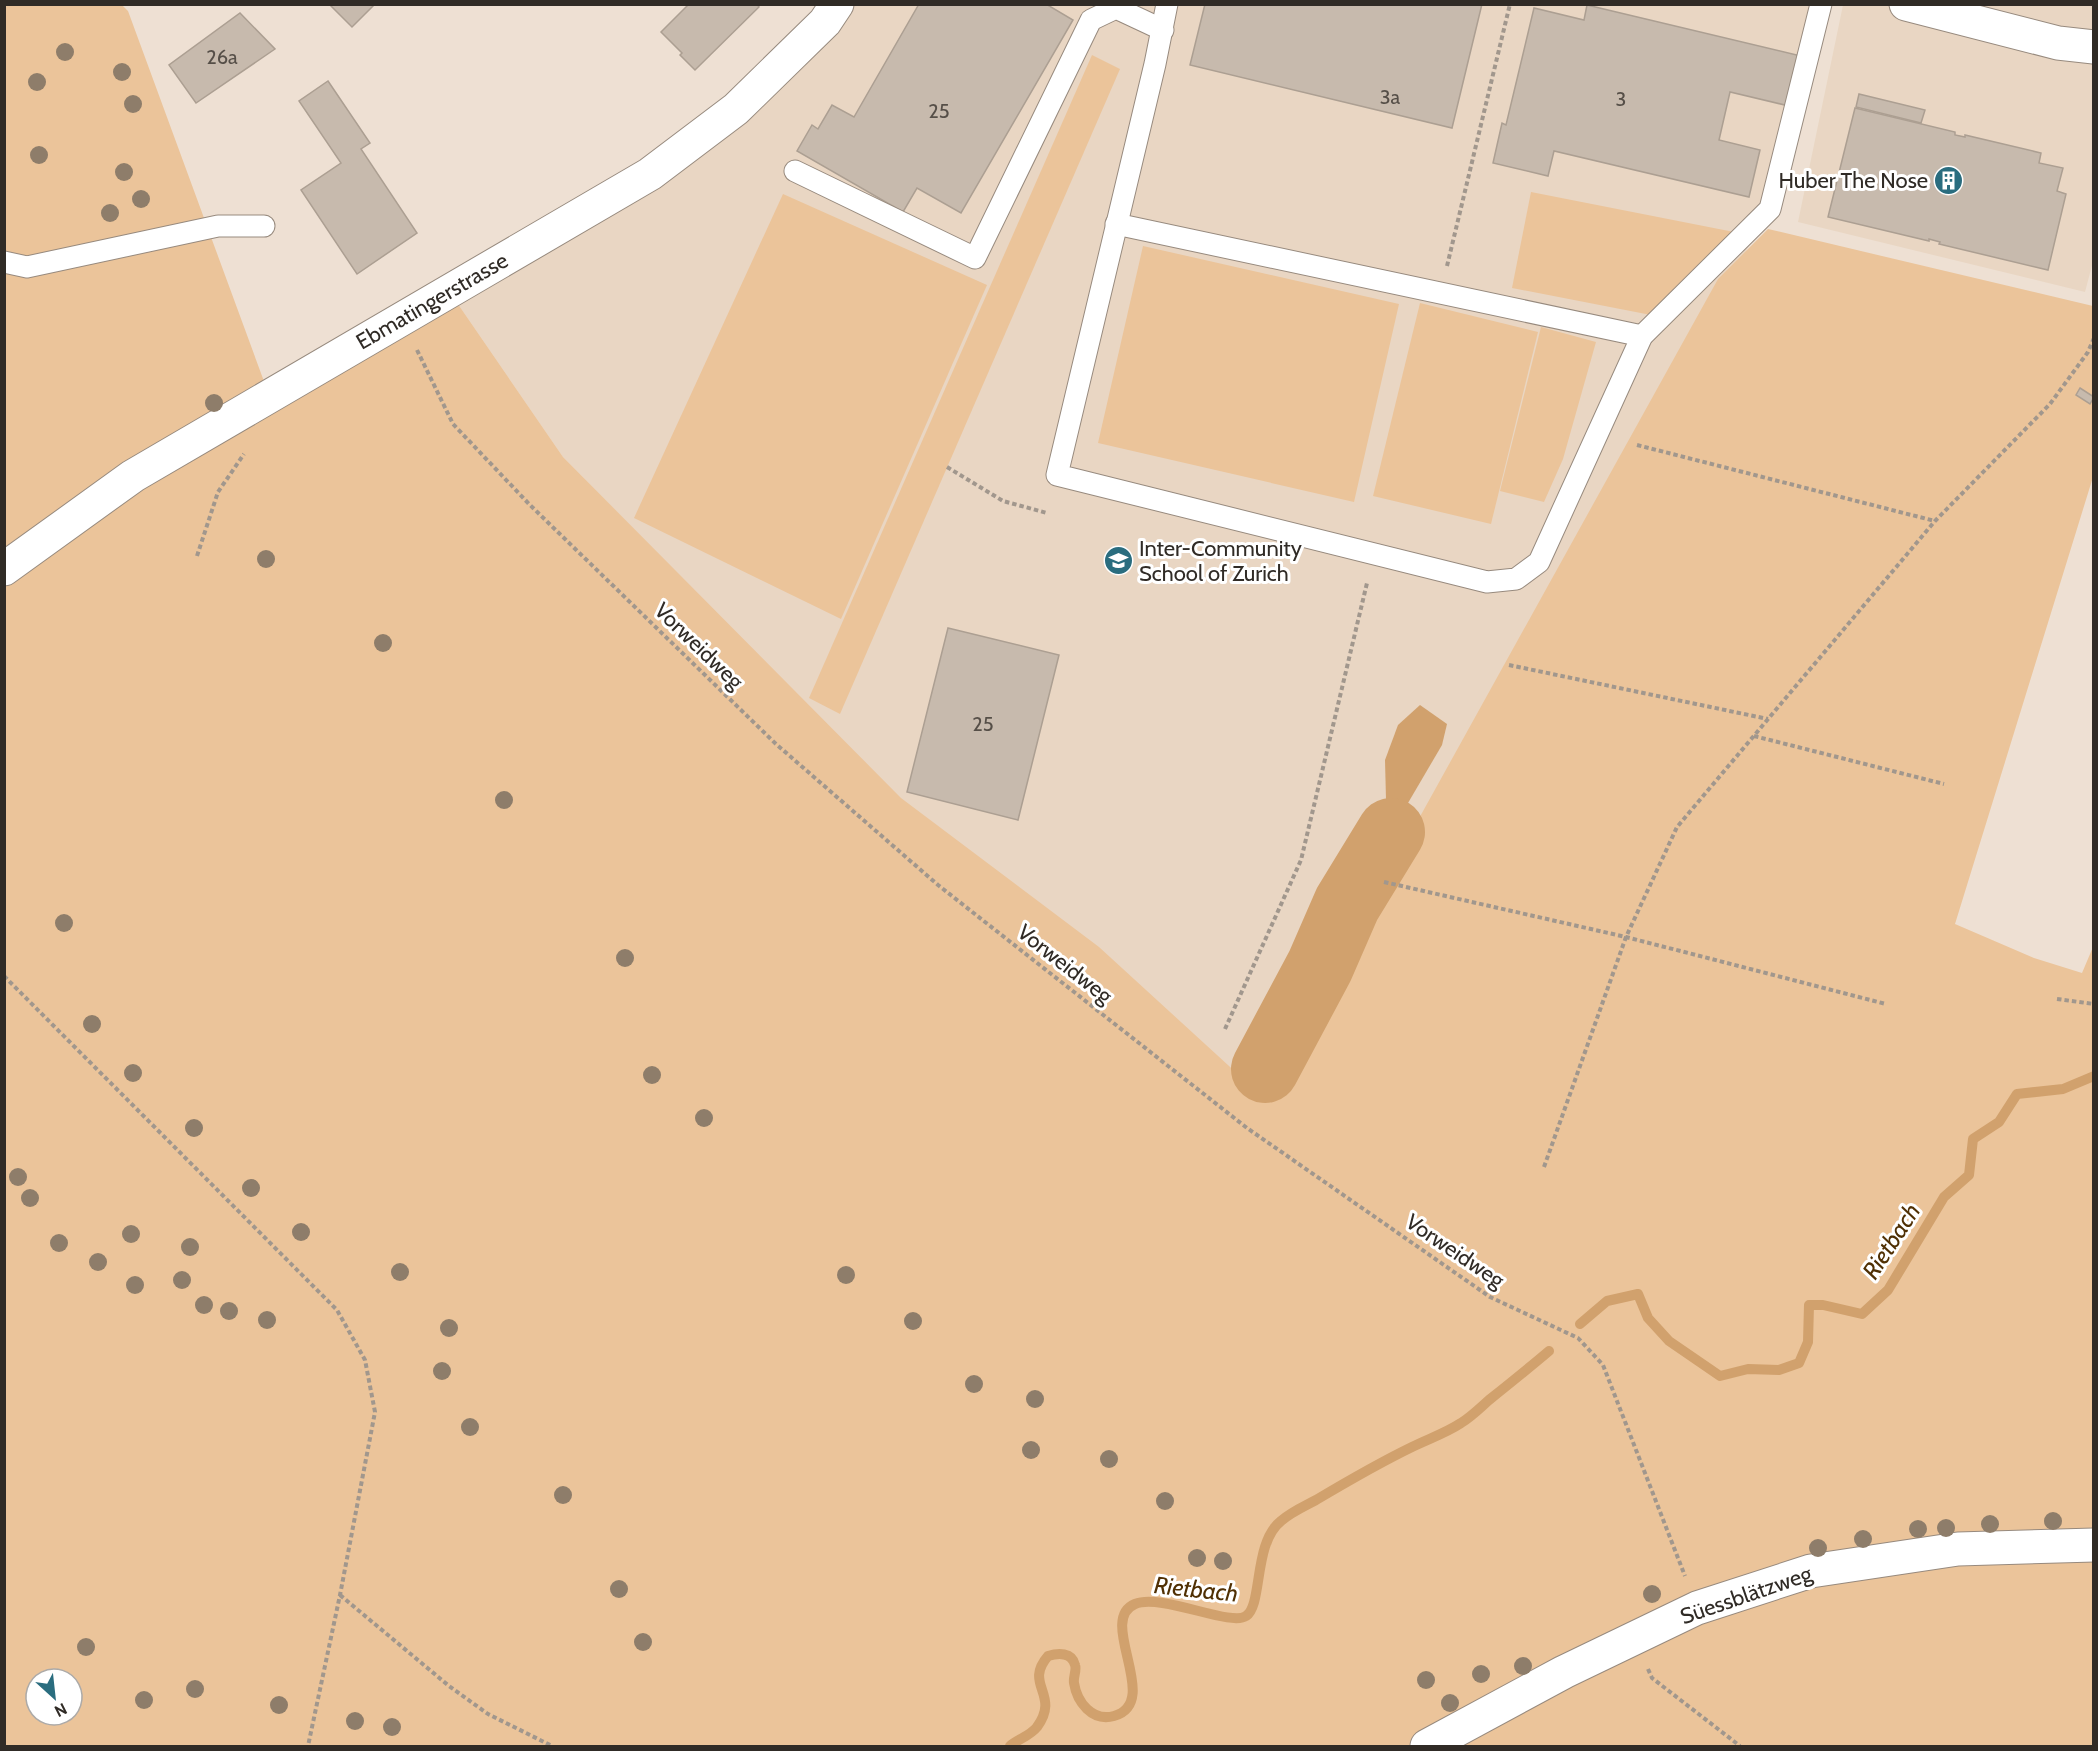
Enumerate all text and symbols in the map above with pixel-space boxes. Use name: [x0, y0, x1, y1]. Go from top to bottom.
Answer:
house number: 26a: [206, 45, 238, 69]
house number: 3a: [1380, 85, 1401, 109]
house number: 3: [1616, 87, 1626, 111]
house number: 25: [928, 99, 950, 123]
building icon: Huber The Nose: [1933, 164, 1965, 196]
place label: Huber The Nose: [1778, 167, 1928, 194]
street label: Ebmatingerstrasse: [351, 247, 513, 355]
place label: Inter-Community School of Zurich: [1139, 535, 1302, 587]
school or university icon: Inter-Community School of Zurich: [1102, 545, 1134, 577]
street label: Vorweidweg: [649, 597, 750, 696]
house number: 25: [972, 712, 994, 736]
street label: Vorweidweg: [1012, 919, 1119, 1010]
water label: Rietbach: [1856, 1198, 1926, 1284]
street label: Vorweidweg: [1401, 1208, 1510, 1294]
street label: Süessblätzweg: [1677, 1560, 1816, 1630]
water label: Rietbach: [1153, 1570, 1239, 1608]
north arrow: [24, 1667, 84, 1727]
text: N: [51, 1699, 70, 1721]

